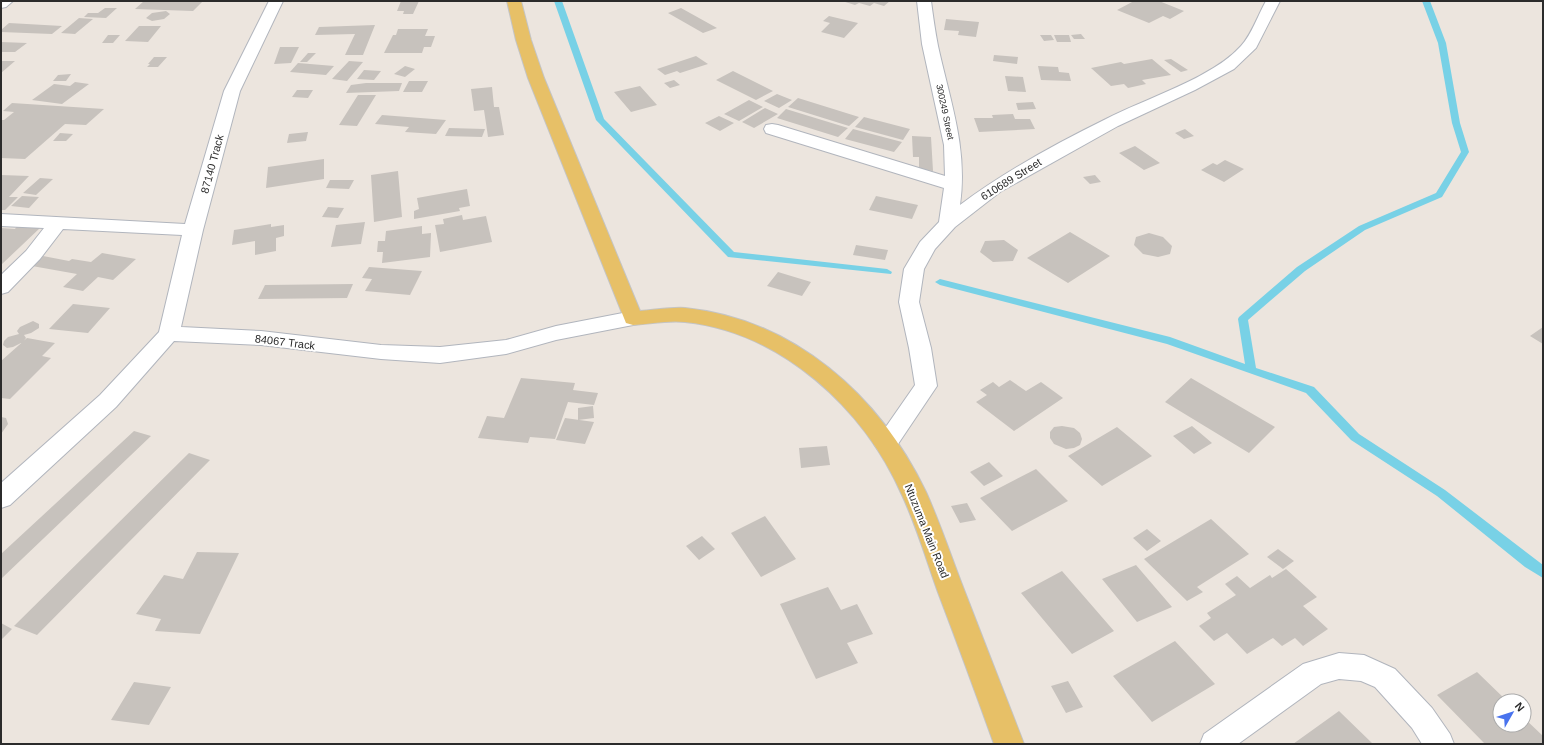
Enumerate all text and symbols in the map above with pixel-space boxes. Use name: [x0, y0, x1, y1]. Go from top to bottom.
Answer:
street label: 300249 Street: [934, 83, 956, 141]
street label: 87140 Track: [198, 133, 226, 195]
street label: 610689 Street: [979, 156, 1043, 202]
street label: 84067 Track: [254, 332, 316, 352]
street label: Ntuzuma Main Road: [903, 482, 951, 580]
north arrow: [1492, 693, 1532, 733]
text: N: [1513, 700, 1527, 714]

